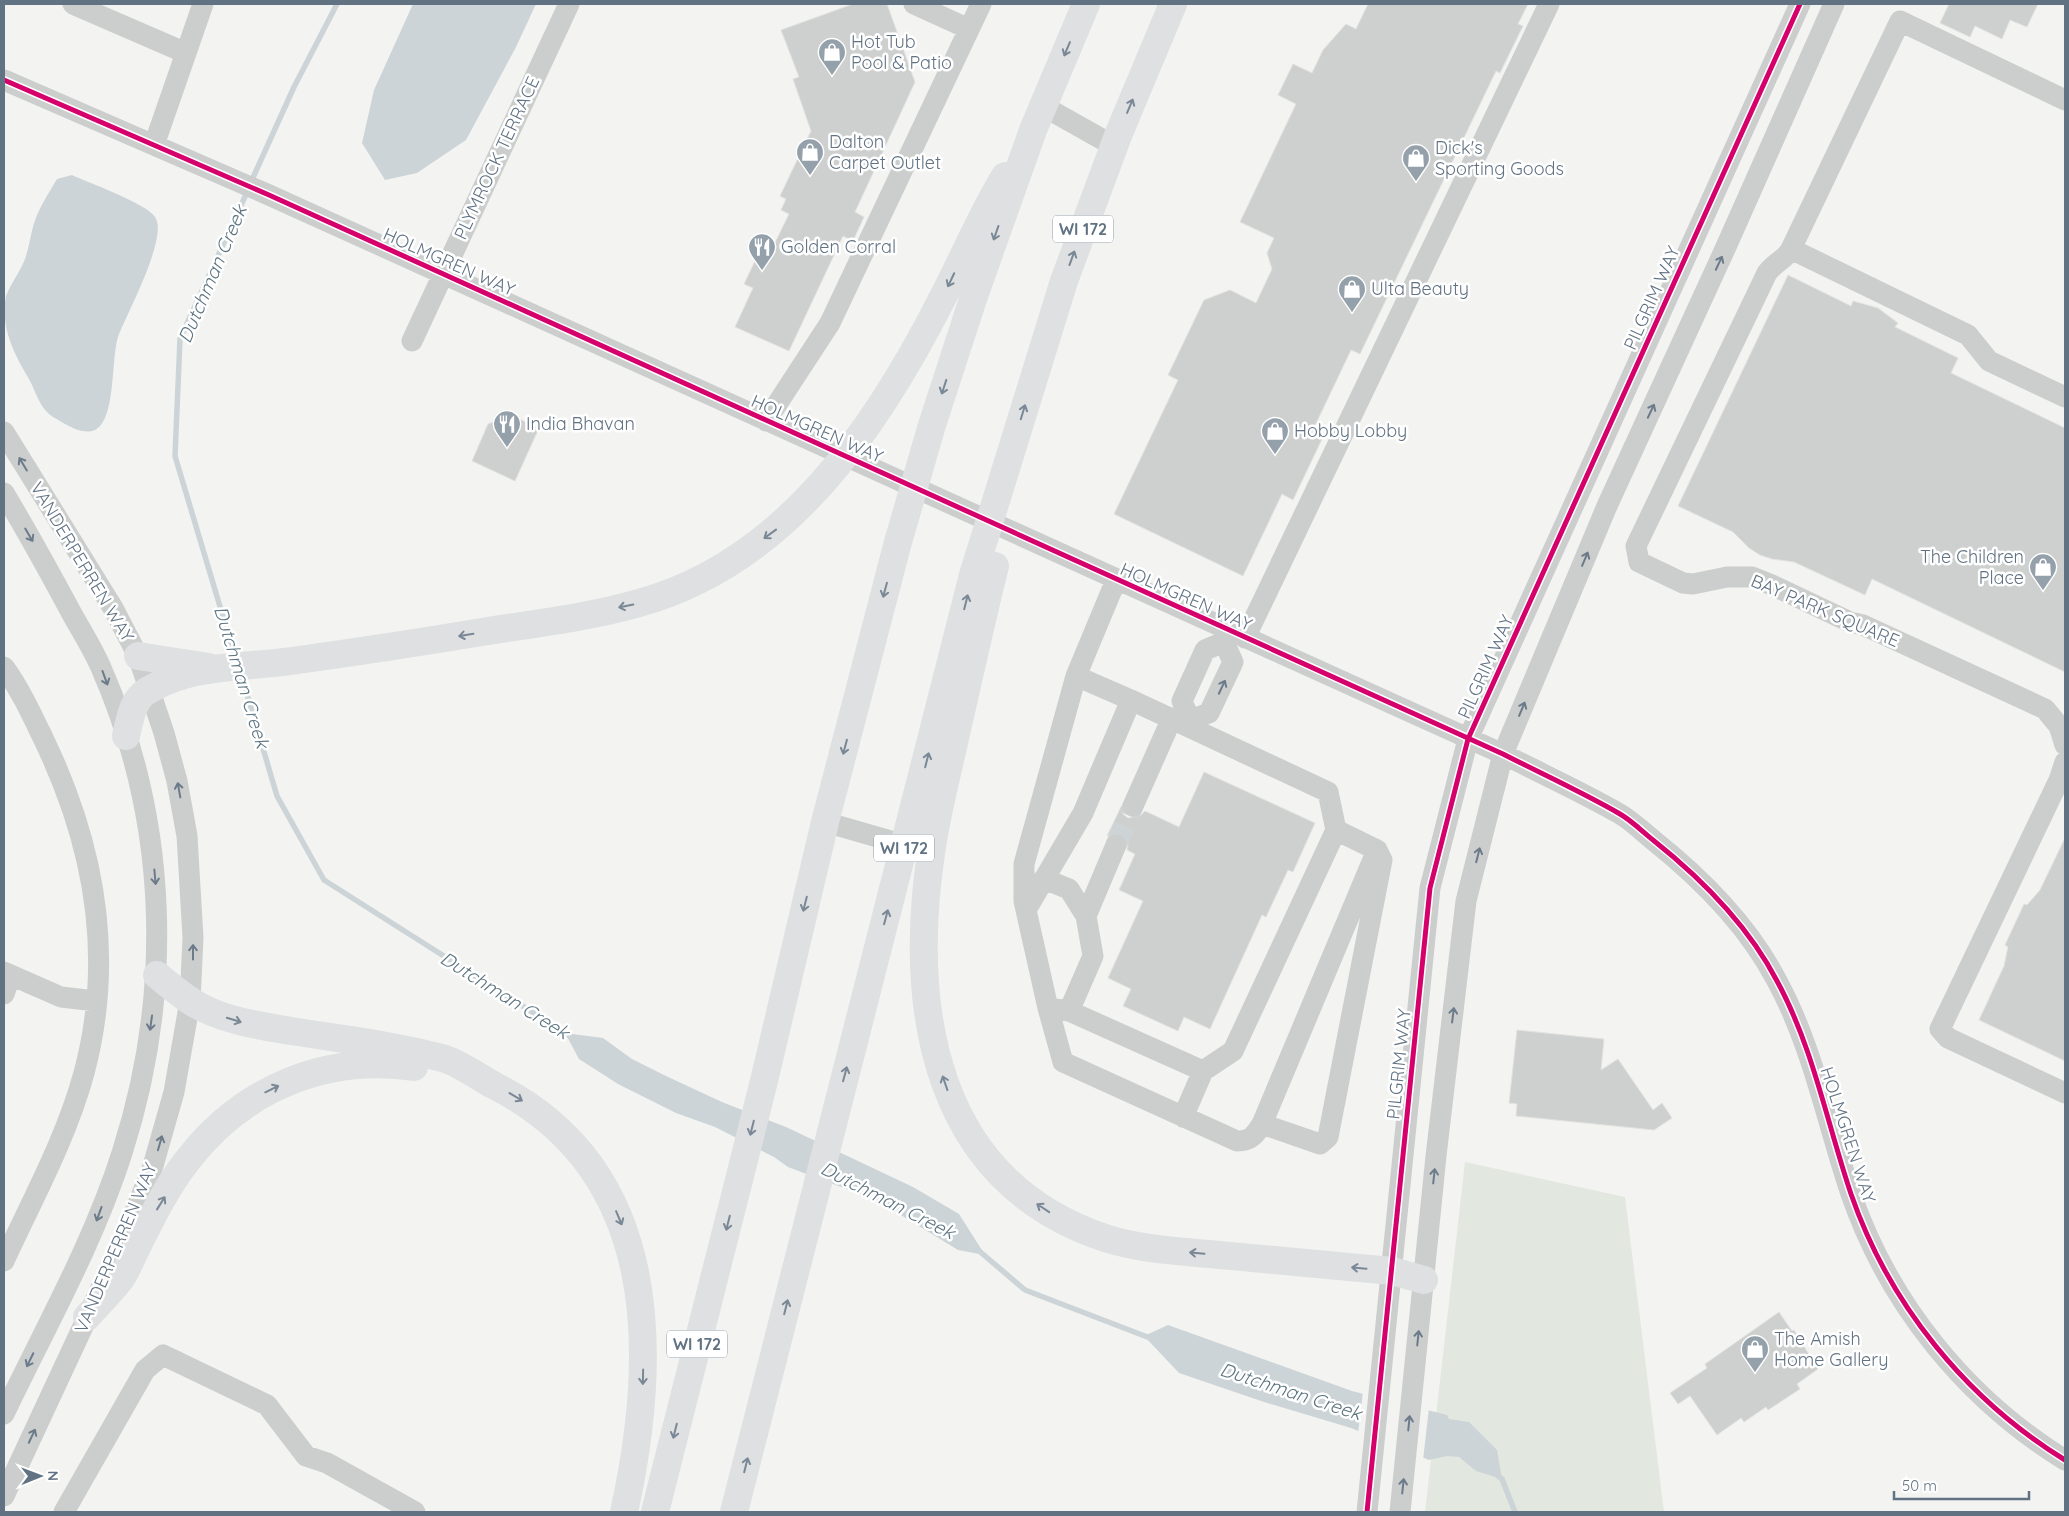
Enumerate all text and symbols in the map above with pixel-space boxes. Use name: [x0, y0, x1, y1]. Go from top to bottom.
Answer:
place label: Hot Tub Pool & Patio: [851, 30, 952, 74]
shop icon: Hot Tub Pool & Patio: [817, 37, 847, 76]
one-way arrow: [1061, 41, 1071, 56]
street label: PLYMROCK TERRACE: [449, 73, 544, 243]
one-way arrow: [1126, 99, 1136, 114]
place label: Dalton Carpet Outlet: [829, 130, 941, 174]
place label: Dick's Sporting Goods: [1435, 136, 1564, 180]
shop icon: Dalton Carpet Outlet: [795, 137, 825, 176]
shop icon: Dick's Sporting Goods: [1401, 143, 1431, 182]
water label: Dutchman Creek: [172, 200, 253, 347]
road number: WI 172: [1053, 215, 1113, 242]
street label: HOLMGREN WAY: [380, 222, 519, 301]
one-way arrow: [991, 225, 1000, 240]
restaurant icon: Golden Corral: [747, 232, 777, 271]
place label: Golden Corral: [781, 235, 896, 258]
street label: PILGRIM WAY: [1618, 242, 1685, 353]
one-way arrow: [1068, 251, 1077, 266]
one-way arrow: [1715, 256, 1724, 271]
one-way arrow: [946, 272, 956, 287]
shop icon: Ulta Beauty: [1337, 274, 1367, 313]
place label: Ulta Beauty: [1371, 277, 1469, 300]
one-way arrow: [939, 379, 949, 395]
street label: HOLMGREN WAY: [748, 389, 887, 468]
one-way arrow: [1647, 404, 1656, 419]
one-way arrow: [1018, 405, 1028, 421]
restaurant icon: India Bhavan: [492, 409, 522, 448]
place label: India Bhavan: [526, 412, 635, 435]
shop icon: Hobby Lobby: [1260, 416, 1290, 455]
place label: Hobby Lobby: [1294, 419, 1407, 442]
one-way arrow: [18, 457, 28, 471]
street label: VANDERPERREN WAY: [26, 478, 139, 646]
one-way arrow: [24, 527, 34, 542]
one-way arrow: [763, 529, 777, 539]
place label: The Children Place: [1920, 545, 2024, 589]
one-way arrow: [1580, 552, 1590, 567]
shop icon: The Children Place: [2028, 552, 2058, 591]
street label: HOLMGREN WAY: [1117, 557, 1256, 636]
street label: BAY PARK SQUARE: [1748, 569, 1903, 652]
one-way arrow: [880, 581, 890, 597]
one-way arrow: [962, 595, 972, 611]
one-way arrow: [618, 602, 634, 611]
water label: Dutchman Creek: [209, 603, 276, 753]
street label: PILGRIM WAY: [1452, 611, 1519, 722]
one-way arrow: [458, 630, 474, 640]
one-way arrow: [101, 670, 110, 685]
one-way arrow: [1217, 680, 1227, 695]
one-way arrow: [1517, 702, 1527, 717]
one-way arrow: [839, 738, 849, 754]
one-way arrow: [922, 752, 932, 768]
one-way arrow: [173, 783, 183, 799]
road number: WI 172: [874, 834, 934, 861]
one-way arrow: [1474, 847, 1483, 863]
one-way arrow: [151, 868, 160, 884]
one-way arrow: [800, 896, 809, 912]
one-way arrow: [882, 909, 891, 925]
one-way arrow: [188, 944, 198, 960]
water label: Dutchman Creek: [436, 946, 575, 1045]
street label: PILGRIM WAY: [1381, 1007, 1416, 1121]
one-way arrow: [1448, 1007, 1458, 1023]
one-way arrow: [146, 1015, 156, 1031]
one-way arrow: [226, 1016, 242, 1026]
street label: HOLMGREN WAY: [1816, 1064, 1881, 1206]
one-way arrow: [841, 1067, 851, 1083]
one-way arrow: [939, 1075, 949, 1091]
one-way arrow: [264, 1084, 279, 1093]
one-way arrow: [508, 1092, 522, 1102]
one-way arrow: [746, 1120, 756, 1136]
one-way arrow: [155, 1135, 165, 1151]
water label: Dutchman Creek: [817, 1156, 961, 1245]
street label: VANDERPERREN WAY: [69, 1159, 162, 1336]
one-way arrow: [1429, 1169, 1439, 1185]
one-way arrow: [156, 1197, 166, 1211]
one-way arrow: [1036, 1203, 1050, 1213]
one-way arrow: [94, 1205, 103, 1221]
one-way arrow: [615, 1210, 624, 1225]
one-way arrow: [723, 1214, 732, 1230]
one-way arrow: [1190, 1248, 1206, 1257]
one-way arrow: [1351, 1263, 1367, 1272]
one-way arrow: [781, 1300, 791, 1316]
place label: The Amish Home Gallery: [1774, 1327, 1888, 1371]
road number: WI 172: [667, 1330, 727, 1358]
one-way arrow: [1413, 1330, 1423, 1346]
shop icon: The Amish Home Gallery: [1740, 1334, 1770, 1373]
one-way arrow: [24, 1352, 34, 1367]
water label: Dutchman Creek: [1217, 1357, 1367, 1426]
one-way arrow: [638, 1369, 648, 1385]
one-way arrow: [1405, 1415, 1414, 1431]
one-way arrow: [670, 1423, 680, 1439]
one-way arrow: [27, 1428, 37, 1443]
north arrow: [15, 1451, 65, 1501]
one-way arrow: [742, 1457, 751, 1473]
scale bar: [1894, 1468, 2029, 1500]
text: N: [44, 1470, 62, 1481]
text: 50 m: [1902, 1476, 1937, 1495]
one-way arrow: [1398, 1478, 1408, 1494]

